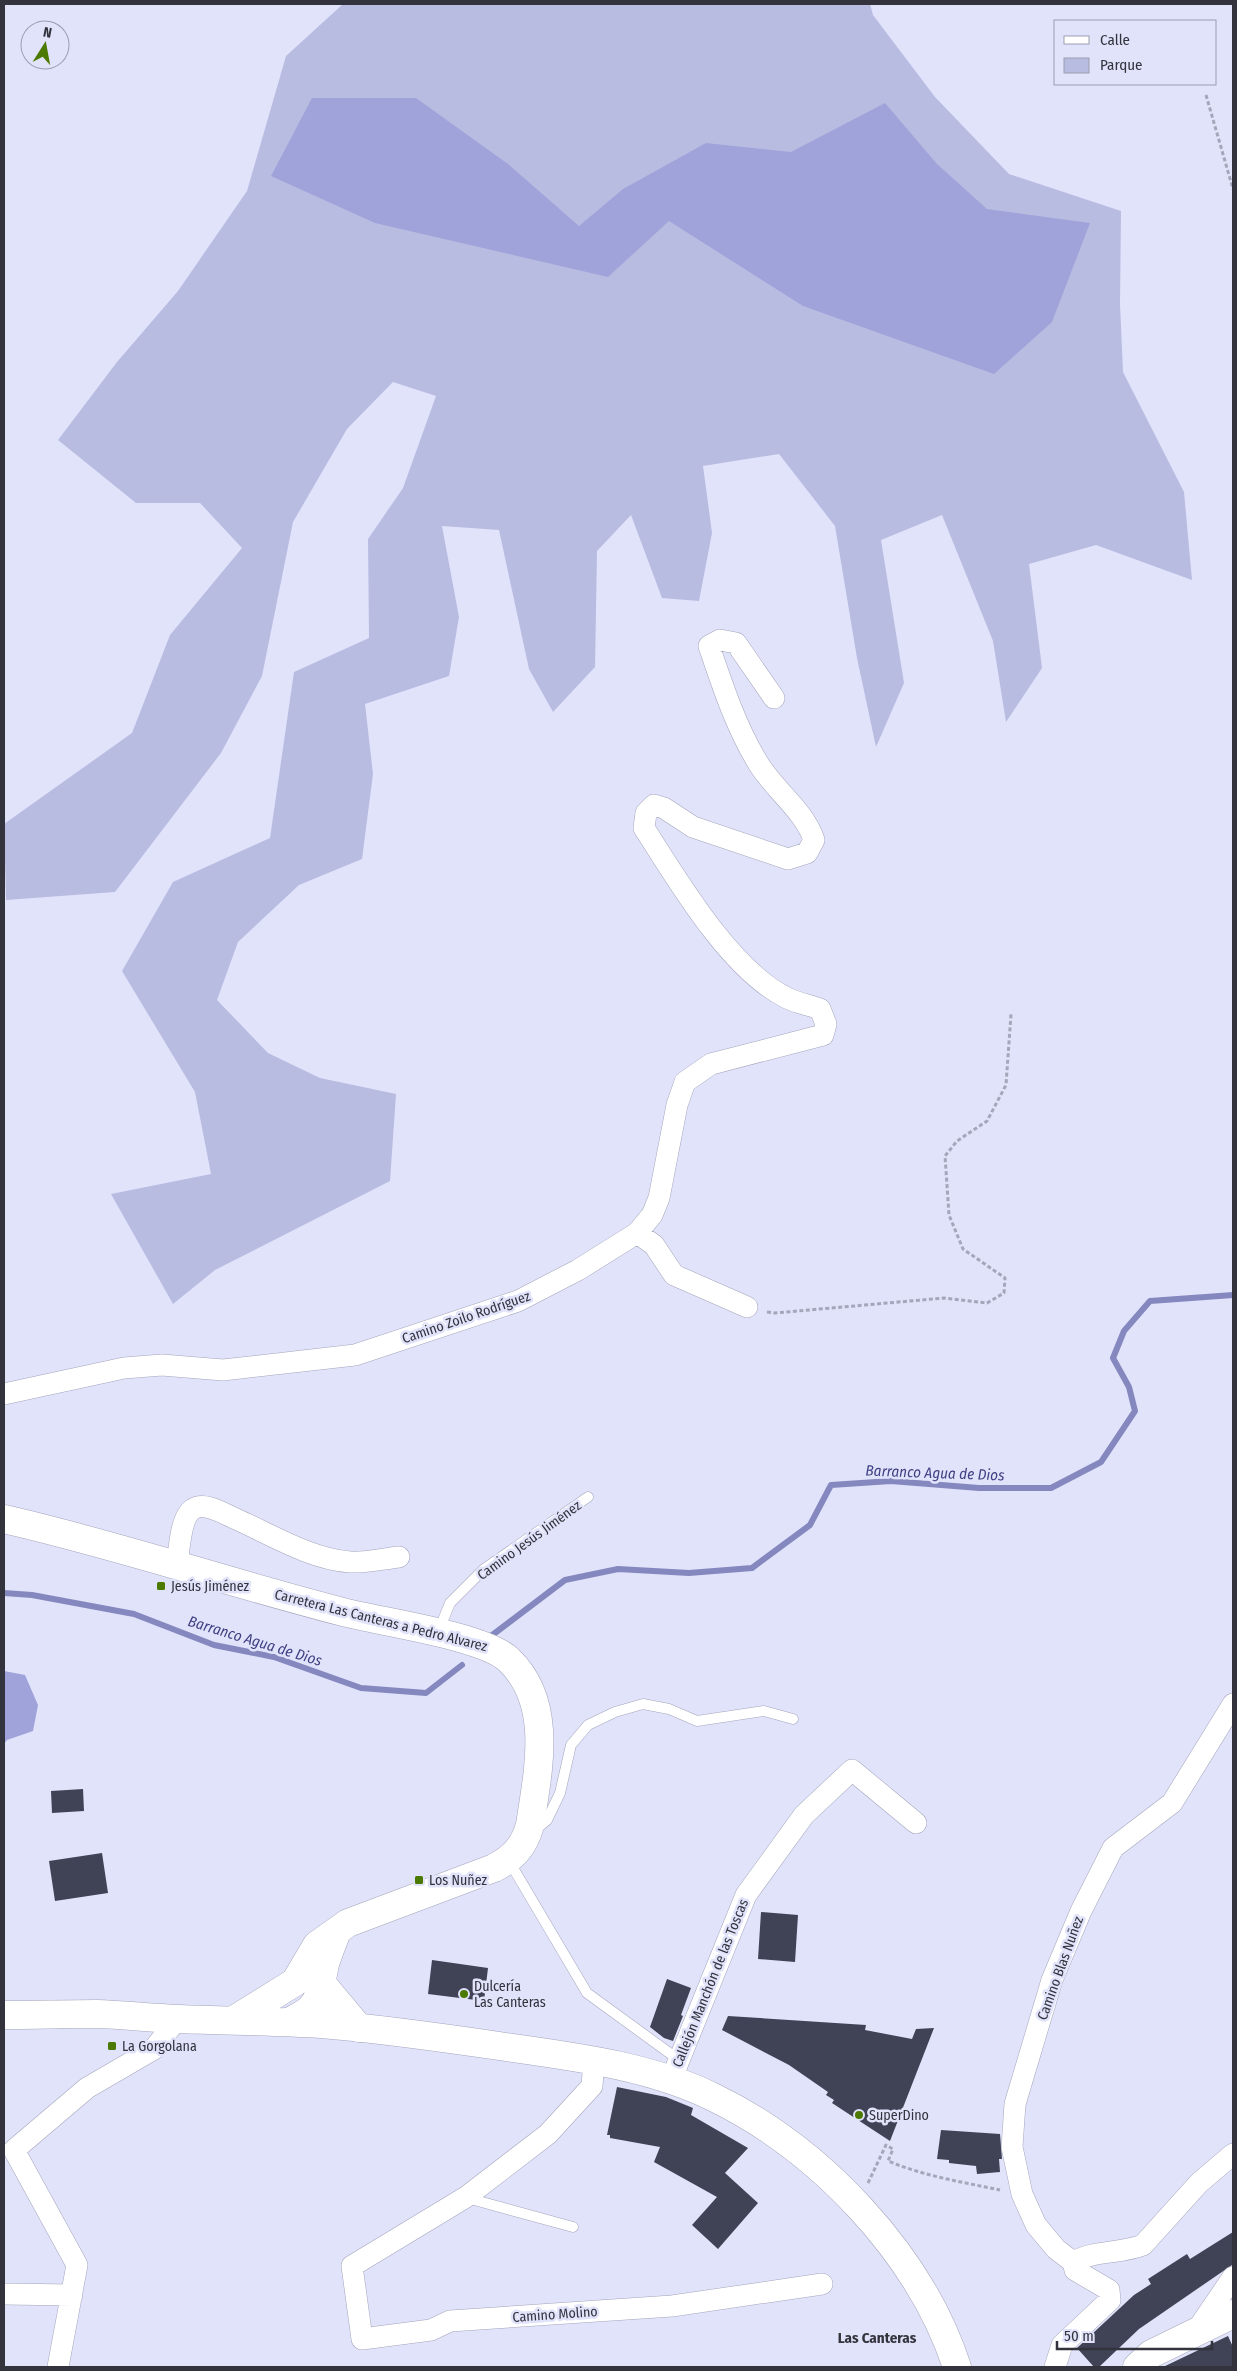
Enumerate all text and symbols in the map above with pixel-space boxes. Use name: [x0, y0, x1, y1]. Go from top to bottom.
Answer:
north arrow: [20, 20, 70, 70]
legend: [1054, 20, 1217, 85]
text: N: [42, 24, 53, 42]
text: Calle: [1100, 31, 1130, 49]
text: Parque: [1100, 56, 1143, 74]
street label: Camino Zoilo Rodríguez: [400, 1287, 533, 1347]
water label: Barranco Agua de Dios: [865, 1462, 1005, 1484]
street label: Camino Jesús Jiménez: [474, 1497, 585, 1584]
place label: Jesús Jiménez: [171, 1578, 250, 1595]
marker: Jesús Jiménez: [155, 1580, 167, 1592]
street label: Carretera Las Canteras a Pedro Alvarez: [273, 1586, 489, 1655]
water label: Barranco Agua de Dios: [186, 1612, 325, 1670]
place label: Los Nuñez: [429, 1872, 488, 1889]
marker: Los Nuñez: [413, 1874, 425, 1886]
street label: Callejón Manchón de las Toscas: [669, 1896, 752, 2070]
street label: Camino Blas Nuñez: [1034, 1914, 1087, 2022]
place label: Dulcería Las Canteras: [474, 1978, 546, 2011]
marker: Dulcería Las Canteras: [458, 1988, 470, 2000]
place label: La Gorgolana: [122, 2038, 197, 2055]
marker: La Gorgolana: [106, 2040, 118, 2052]
place label: SuperDino: [869, 2107, 929, 2124]
marker: SuperDino: [853, 2109, 865, 2121]
street label: Camino Molino: [512, 2303, 598, 2326]
scale bar: [1057, 2318, 1212, 2350]
text: 50 m: [1064, 2327, 1094, 2345]
district label: Las Canteras: [838, 2329, 917, 2347]

